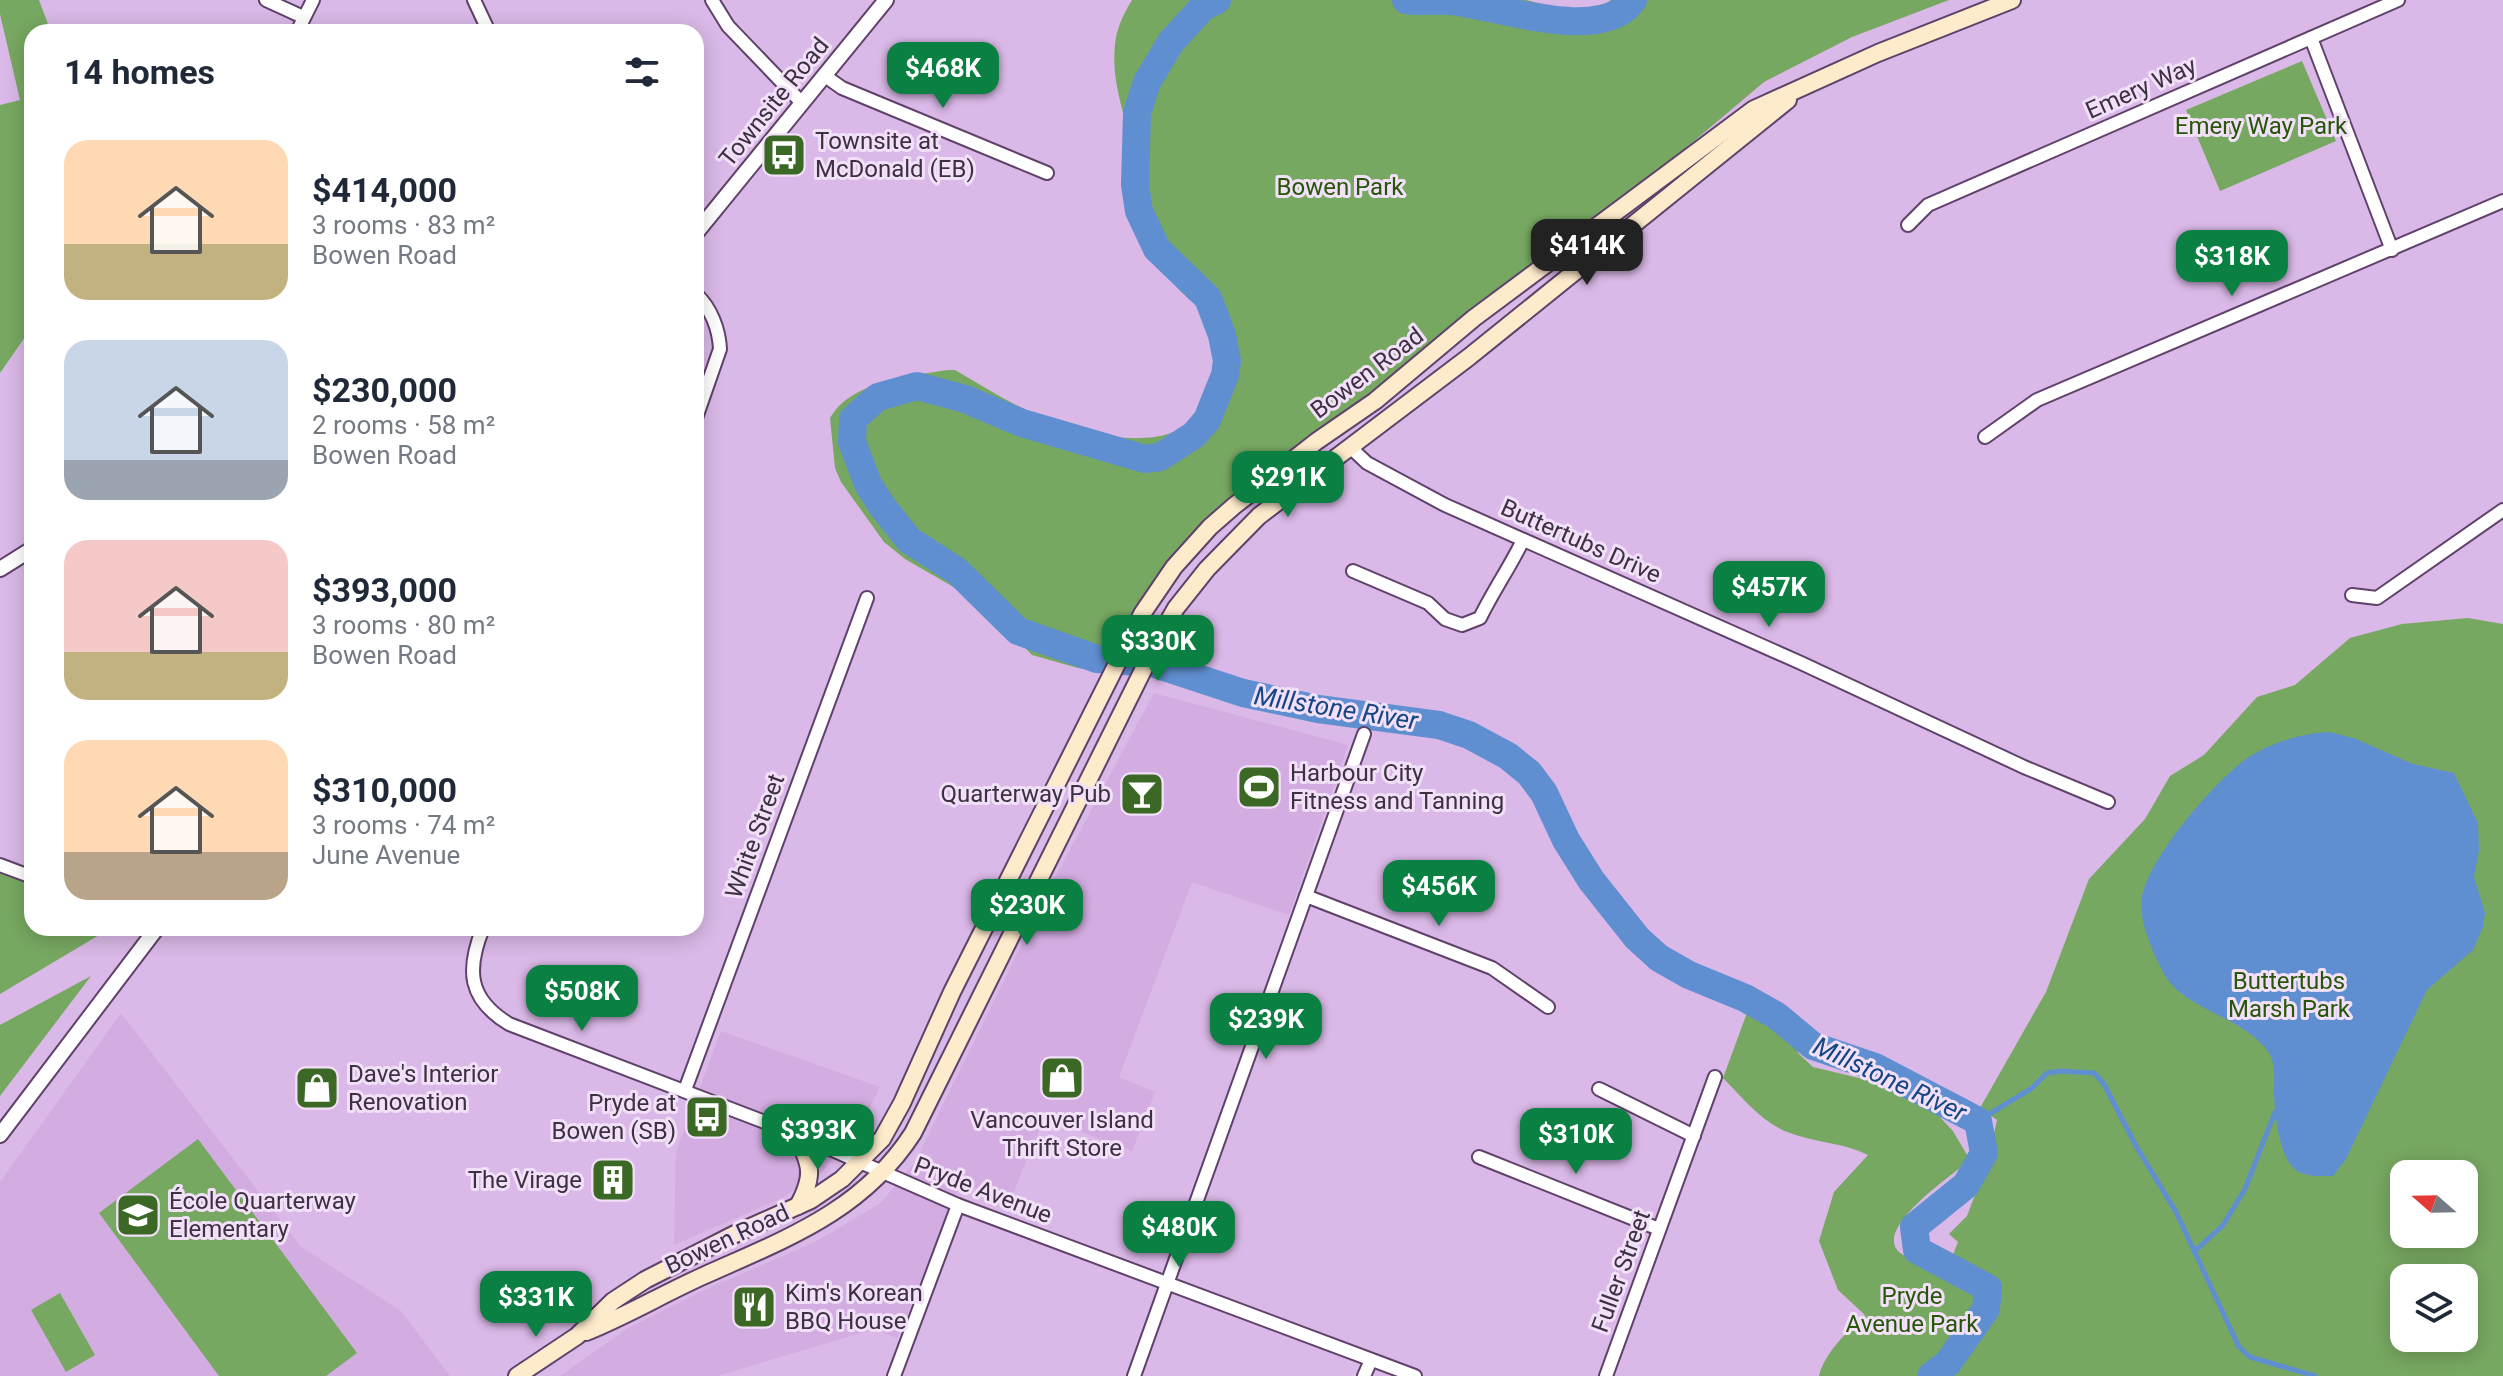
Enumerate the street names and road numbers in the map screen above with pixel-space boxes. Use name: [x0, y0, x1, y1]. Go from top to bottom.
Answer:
street label: Townsite Road: [713, 32, 835, 172]
street label: Emery Way: [2081, 51, 2201, 125]
street label: Bowen Road: [1305, 322, 1429, 424]
street label: Buttertubs Drive: [1497, 493, 1665, 589]
street label: White Street: [720, 770, 790, 902]
street label: Pryde Avenue: [910, 1151, 1056, 1229]
street label: Bowen Road: [661, 1198, 793, 1280]
street label: Fuller Street: [1586, 1206, 1656, 1336]

